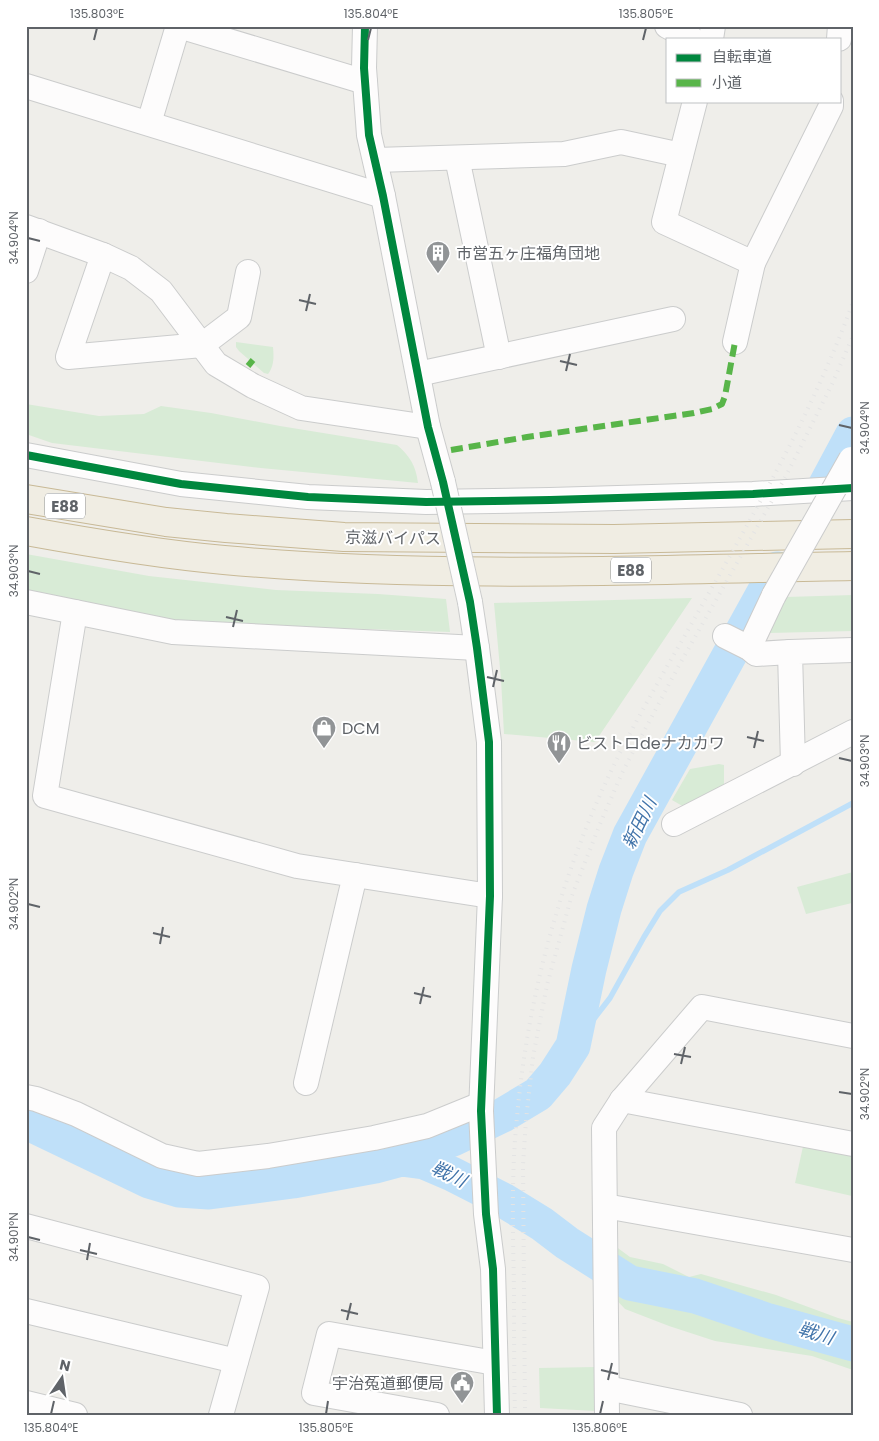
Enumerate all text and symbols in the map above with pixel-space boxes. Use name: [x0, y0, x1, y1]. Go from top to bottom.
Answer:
text: 135.803°E: [70, 5, 124, 22]
text: 135.804°E: [344, 5, 398, 22]
text: 135.805°E: [619, 5, 673, 22]
legend: [666, 38, 842, 102]
text: 自転車道: [712, 46, 772, 67]
text: 小道: [712, 72, 742, 93]
text: 34.904°N: [5, 211, 22, 265]
building icon: 市営五ヶ庄福角団地: [425, 240, 451, 274]
place label: 市営五ヶ庄福角団地: [456, 242, 600, 265]
text: 34.904°N: [856, 401, 873, 455]
road number: E88: [45, 494, 85, 518]
street label: 京滋バイパス: [345, 526, 441, 550]
text: 34.903°N: [5, 545, 22, 597]
road number: E88: [611, 558, 651, 582]
shop icon: DCM: [311, 715, 337, 749]
place label: DCM: [342, 717, 379, 740]
restaurant icon: ビストロdeナカカワ: [546, 730, 572, 764]
place label: ビストロdeナカカワ: [576, 732, 725, 755]
text: 34.903°N: [856, 735, 873, 787]
water label: 新田川: [616, 791, 663, 853]
text: 34.902°N: [5, 878, 22, 930]
text: 34.902°N: [856, 1068, 873, 1120]
water label: 戦川: [427, 1155, 472, 1194]
text: 34.901°N: [5, 1212, 22, 1262]
water label: 戦川: [795, 1316, 839, 1351]
north arrow: [38, 1354, 88, 1404]
text: N: [58, 1354, 72, 1376]
public building icon: 宇治菟道郵便局: [449, 1370, 475, 1404]
place label: 宇治菟道郵便局: [332, 1372, 444, 1395]
text: 135.804°E: [24, 1419, 78, 1436]
text: 135.805°E: [299, 1419, 353, 1436]
text: 135.806°E: [573, 1419, 627, 1436]

